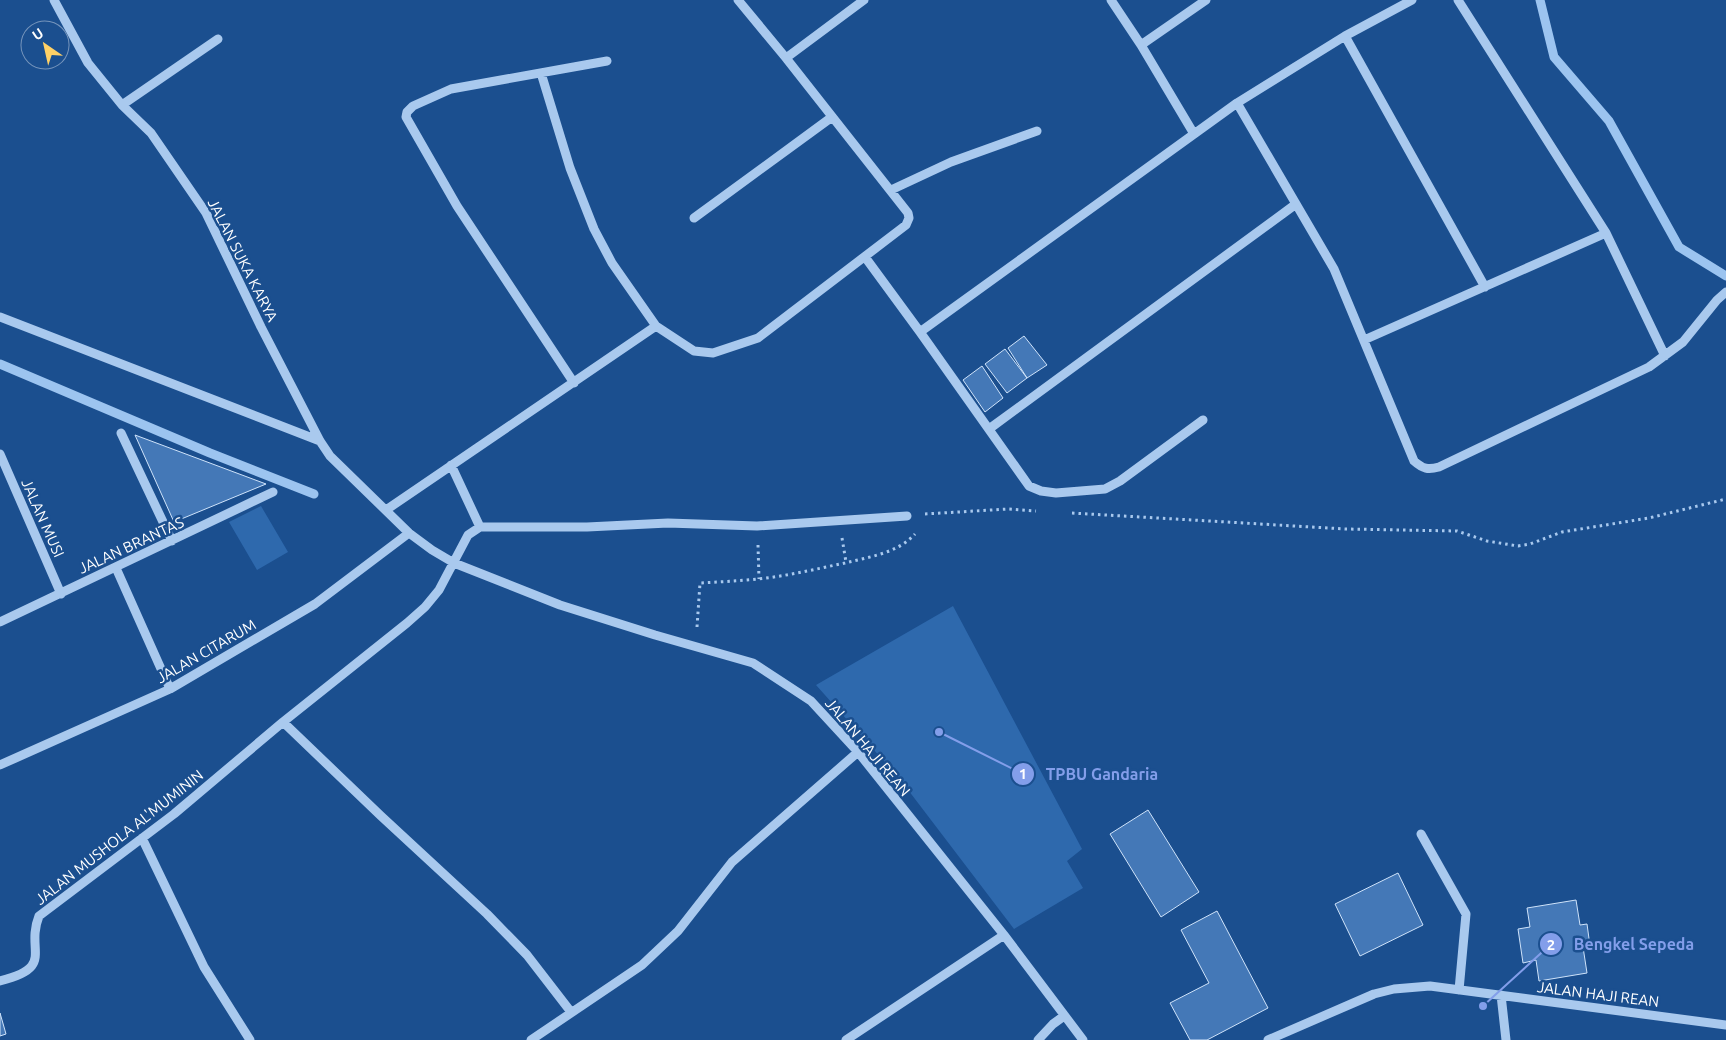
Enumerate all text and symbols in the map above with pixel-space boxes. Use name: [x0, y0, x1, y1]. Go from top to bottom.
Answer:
north arrow: [20, 20, 70, 70]
text: U: [29, 25, 46, 44]
street label: JALAN SUKA KARYA: [205, 196, 282, 325]
street label: JALAN MUSI: [18, 476, 68, 560]
street label: JALAN BRANTAS: [76, 513, 186, 577]
street label: JALAN CITARUM: [153, 616, 259, 686]
street label: JALAN HAJI REAN: [822, 694, 914, 800]
callout: TPBU Gandaria: [1011, 758, 1168, 789]
text: 1: [1019, 765, 1027, 782]
text: TPBU Gandaria: [1046, 765, 1158, 783]
street label: JALAN MUSHOLA AL'MUMININ: [32, 766, 206, 908]
callout: Bengkel Sepeda: [1539, 929, 1704, 960]
text: Bengkel Sepeda: [1574, 935, 1694, 953]
text: 2: [1547, 936, 1555, 953]
street label: JALAN HAJI REAN: [1536, 978, 1660, 1010]

